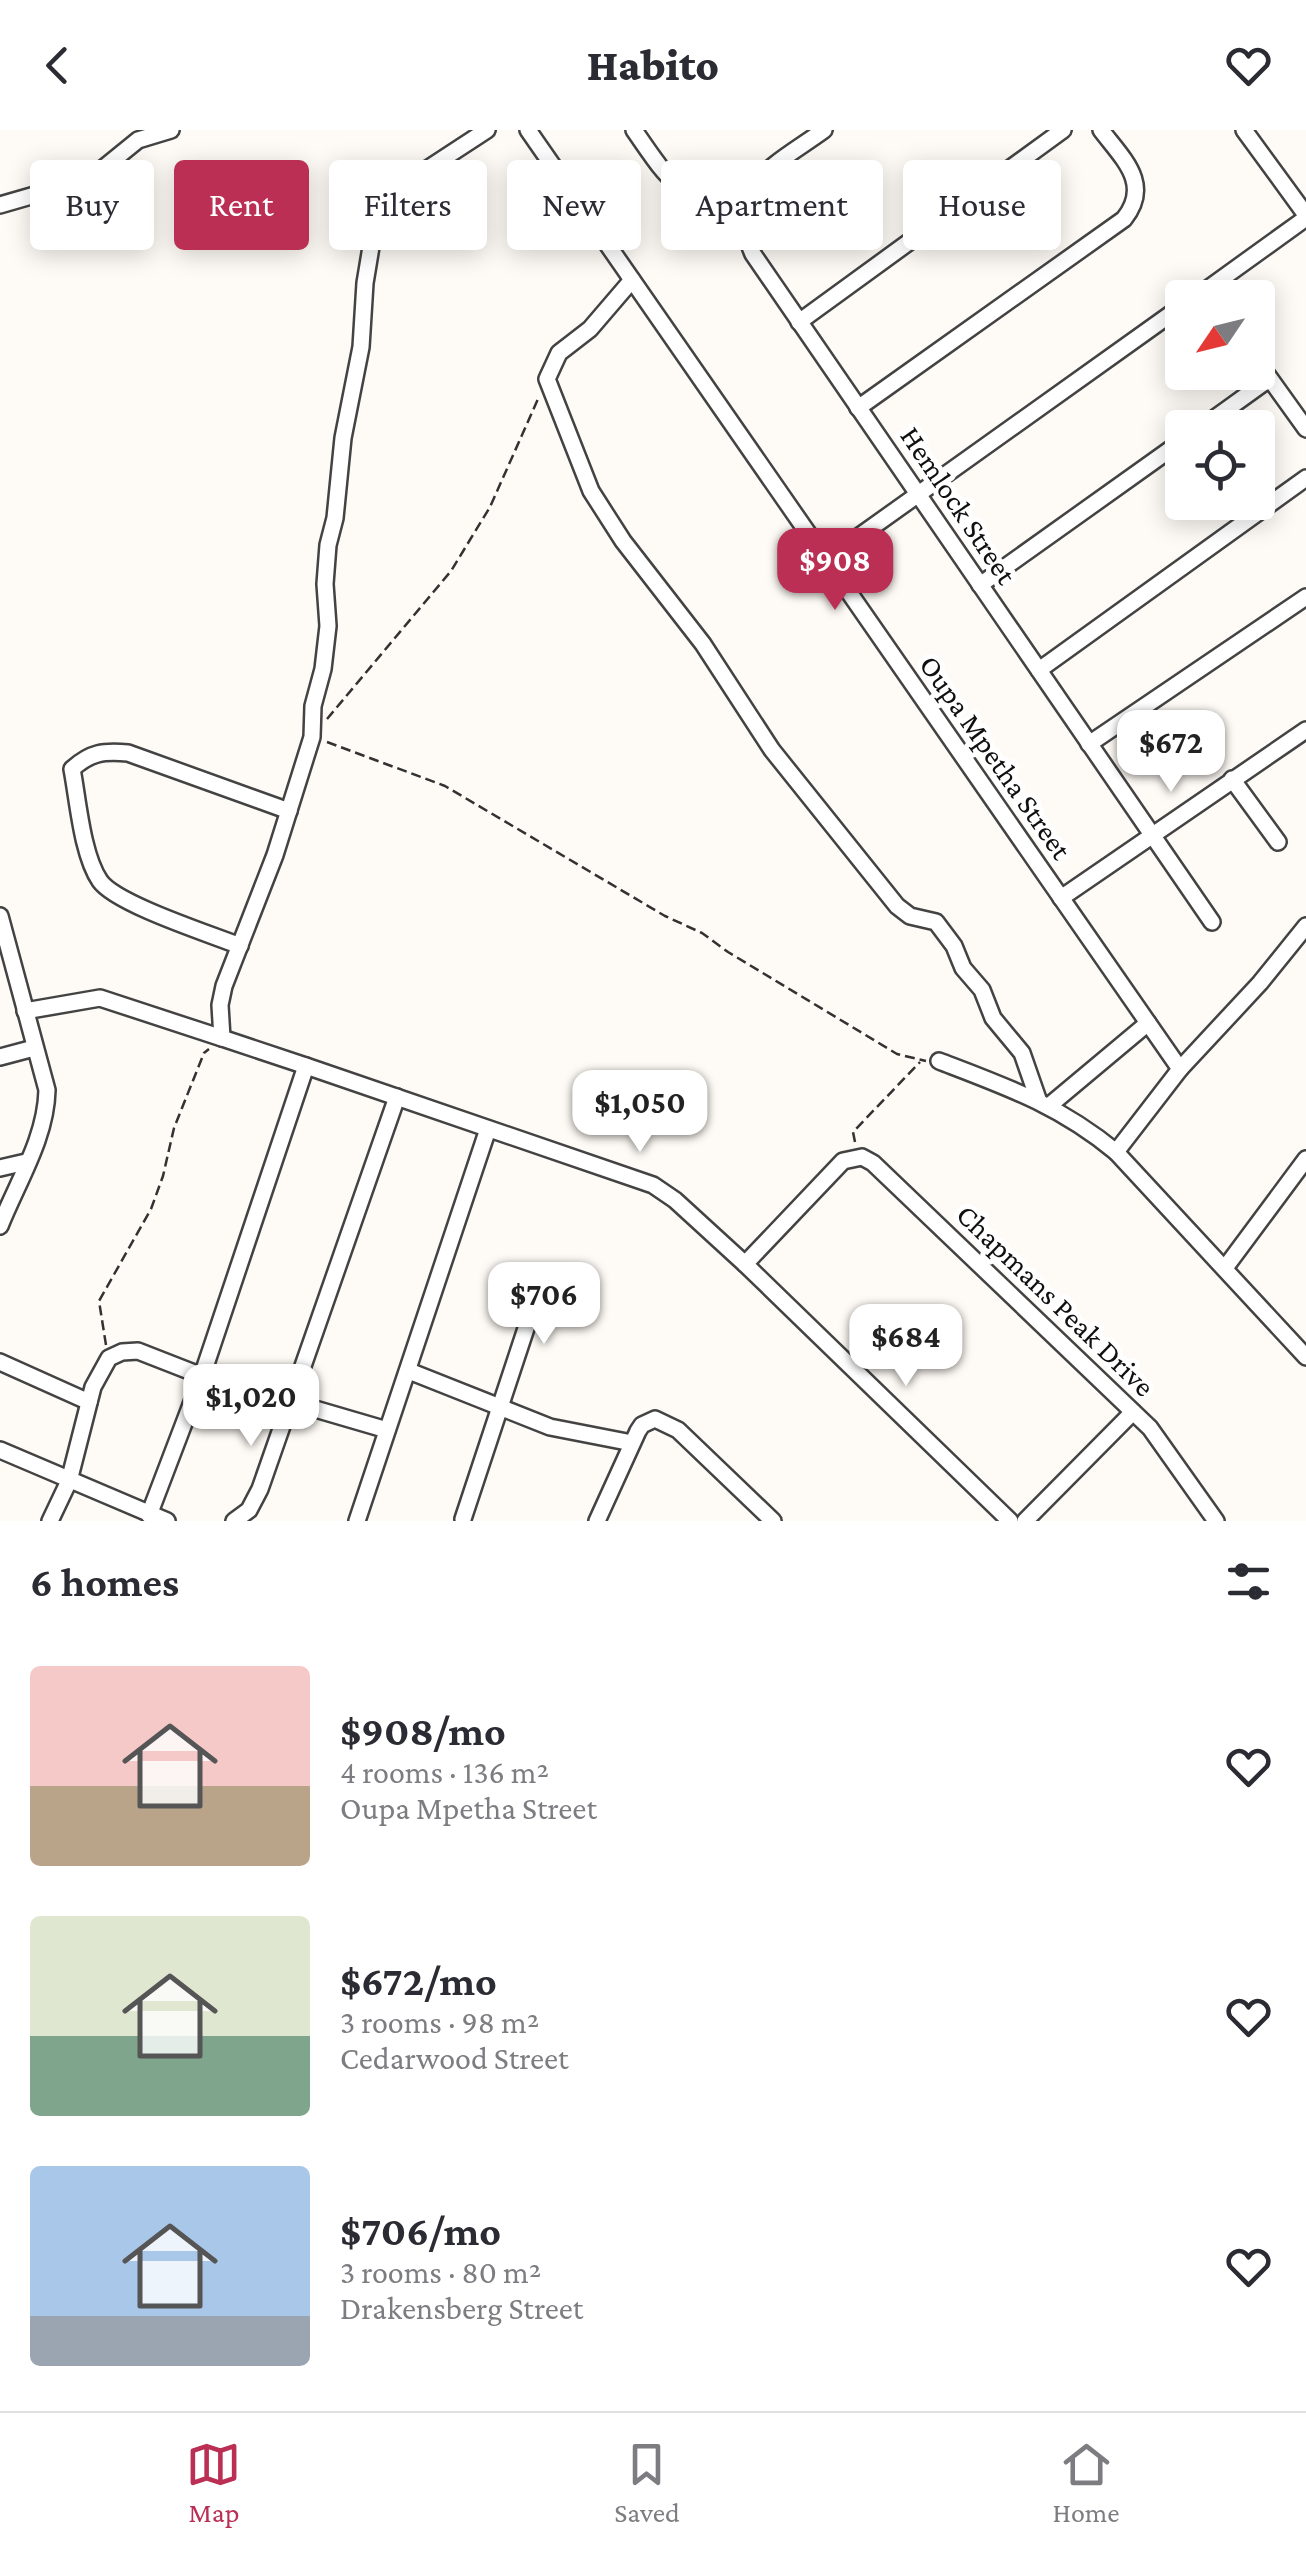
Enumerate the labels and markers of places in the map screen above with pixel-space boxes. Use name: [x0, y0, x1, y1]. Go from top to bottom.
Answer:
pin: $908: [776, 528, 894, 613]
pin: $672: [1112, 710, 1230, 795]
pin: $1,050: [559, 1070, 721, 1155]
pin: $706: [485, 1262, 603, 1347]
pin: $684: [847, 1304, 965, 1389]
pin: $1,020: [170, 1364, 332, 1449]

